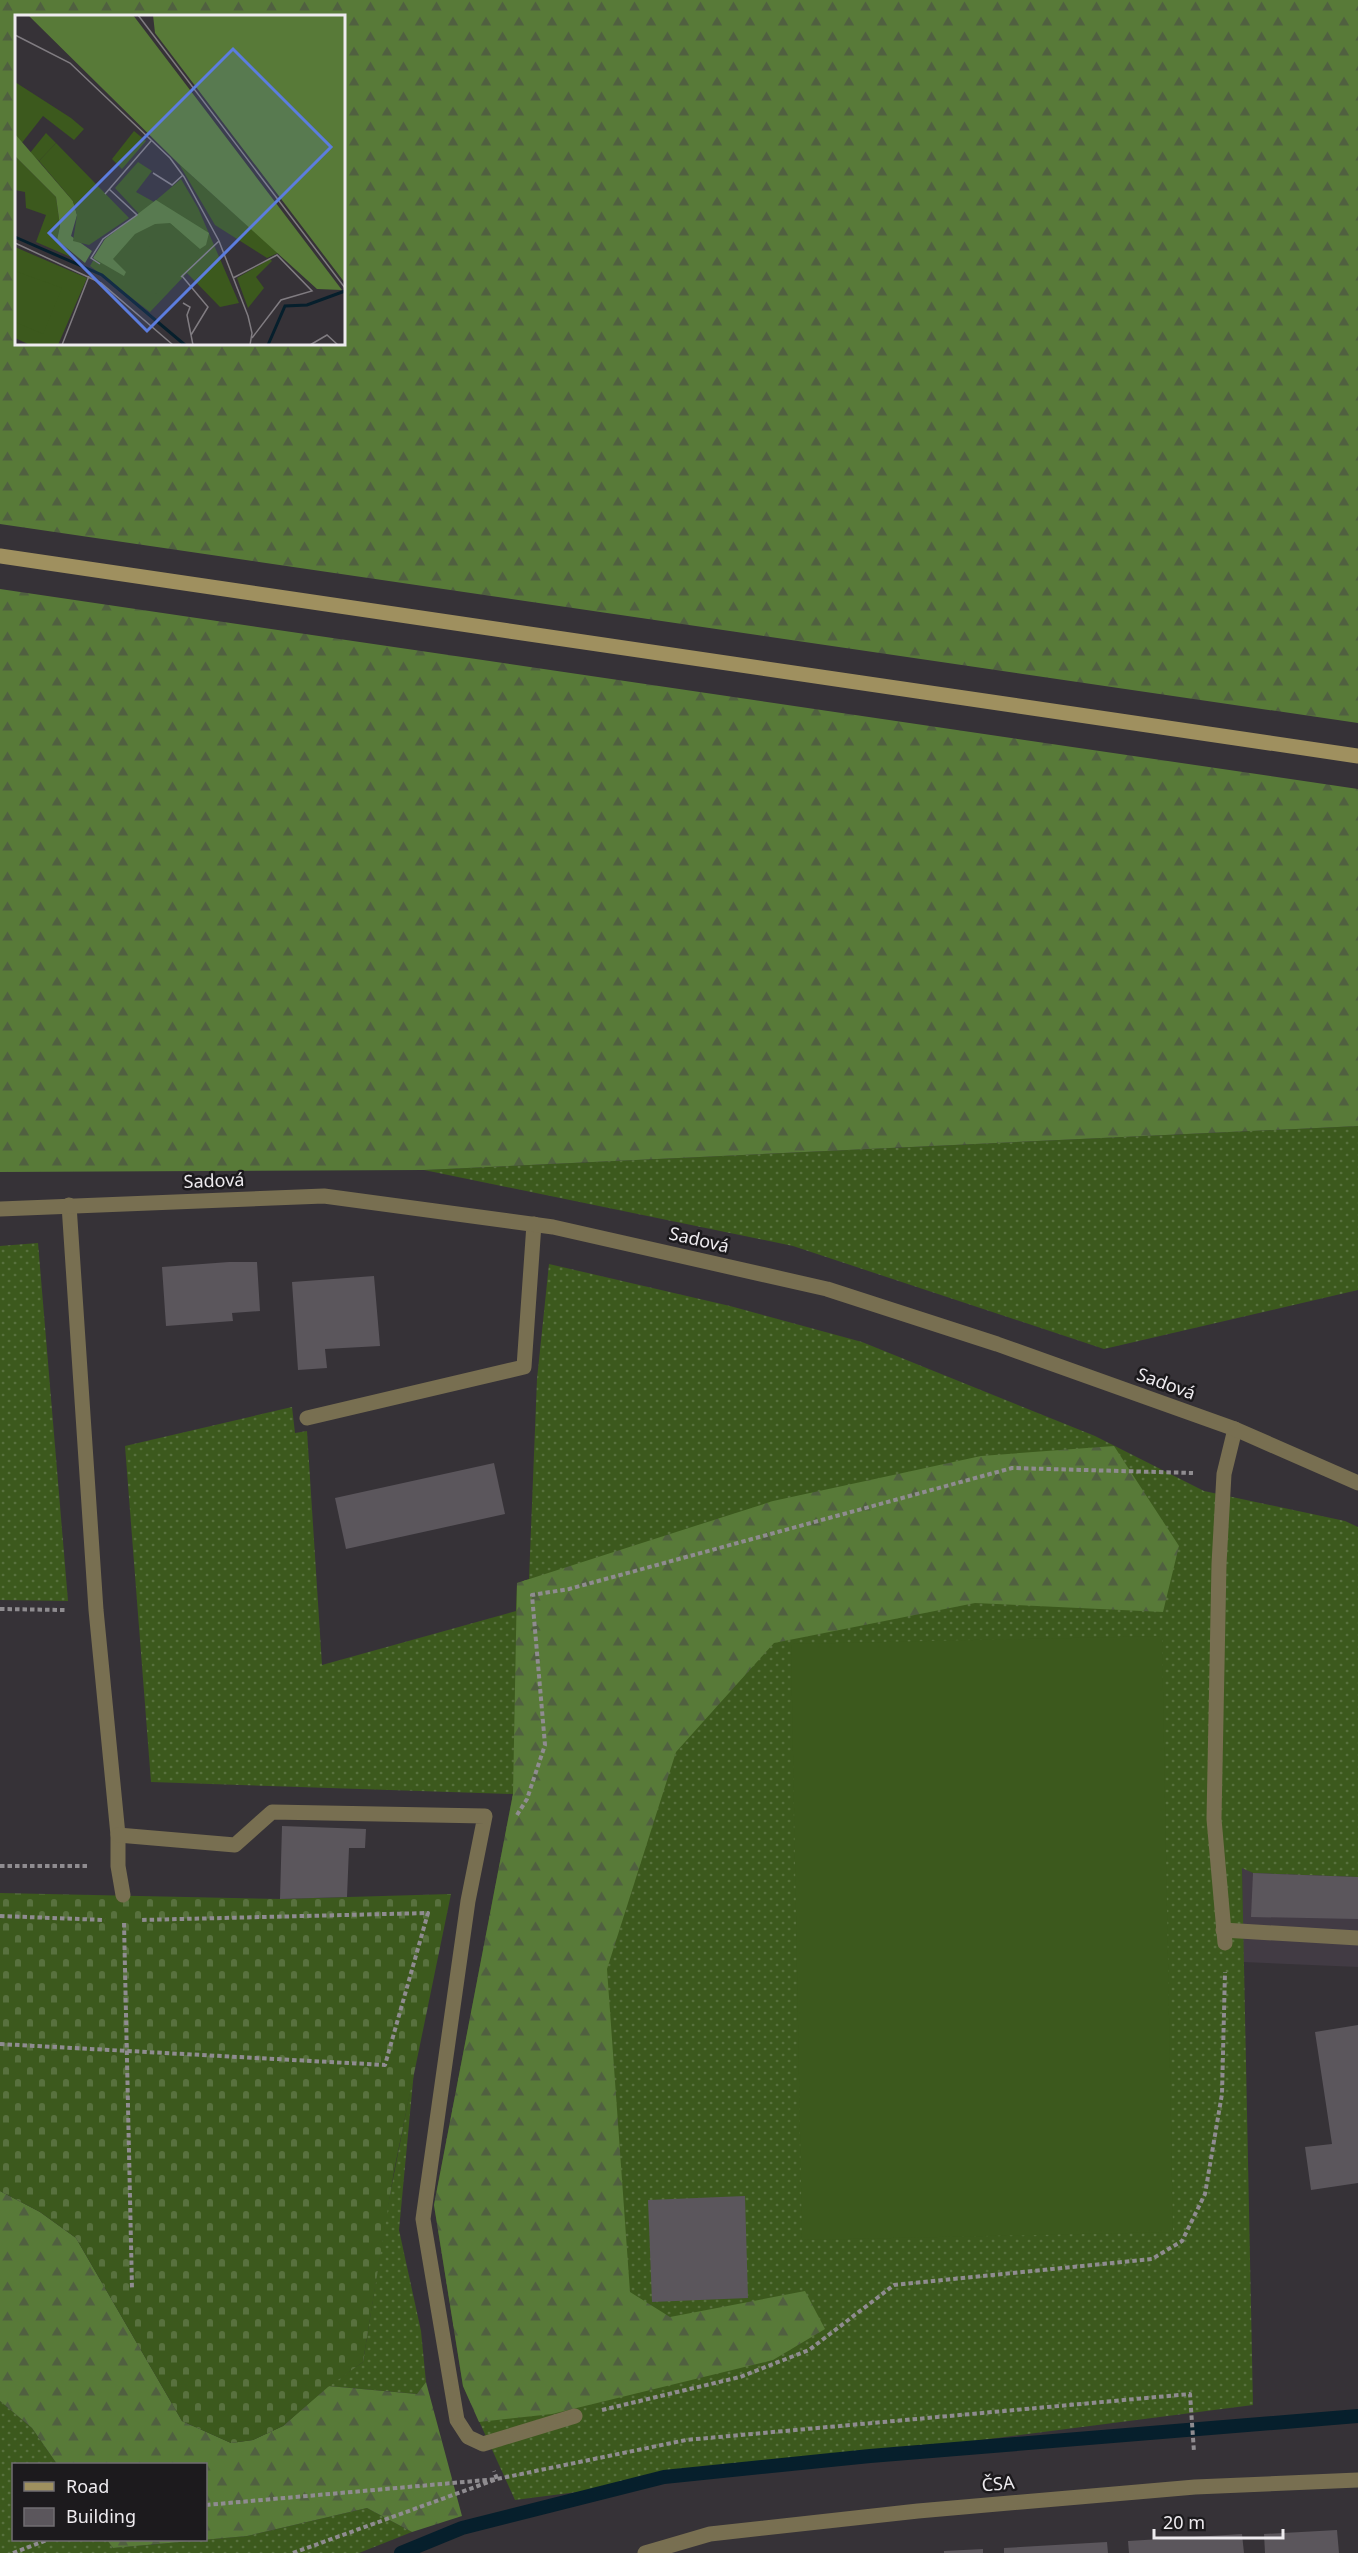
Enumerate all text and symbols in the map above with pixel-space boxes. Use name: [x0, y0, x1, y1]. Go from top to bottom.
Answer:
inset map: [15, 15, 345, 345]
street label: Sadová: [183, 1167, 245, 1193]
street label: Sadová: [667, 1220, 732, 1258]
street label: Sadová: [1134, 1361, 1199, 1405]
legend: [12, 2463, 207, 2541]
street label: ČSA: [981, 2470, 1016, 2496]
text: Road: [66, 2474, 109, 2498]
scale bar: [1154, 2502, 1283, 2540]
text: Building: [66, 2504, 136, 2528]
text: 20 m: [1163, 2510, 1205, 2534]

